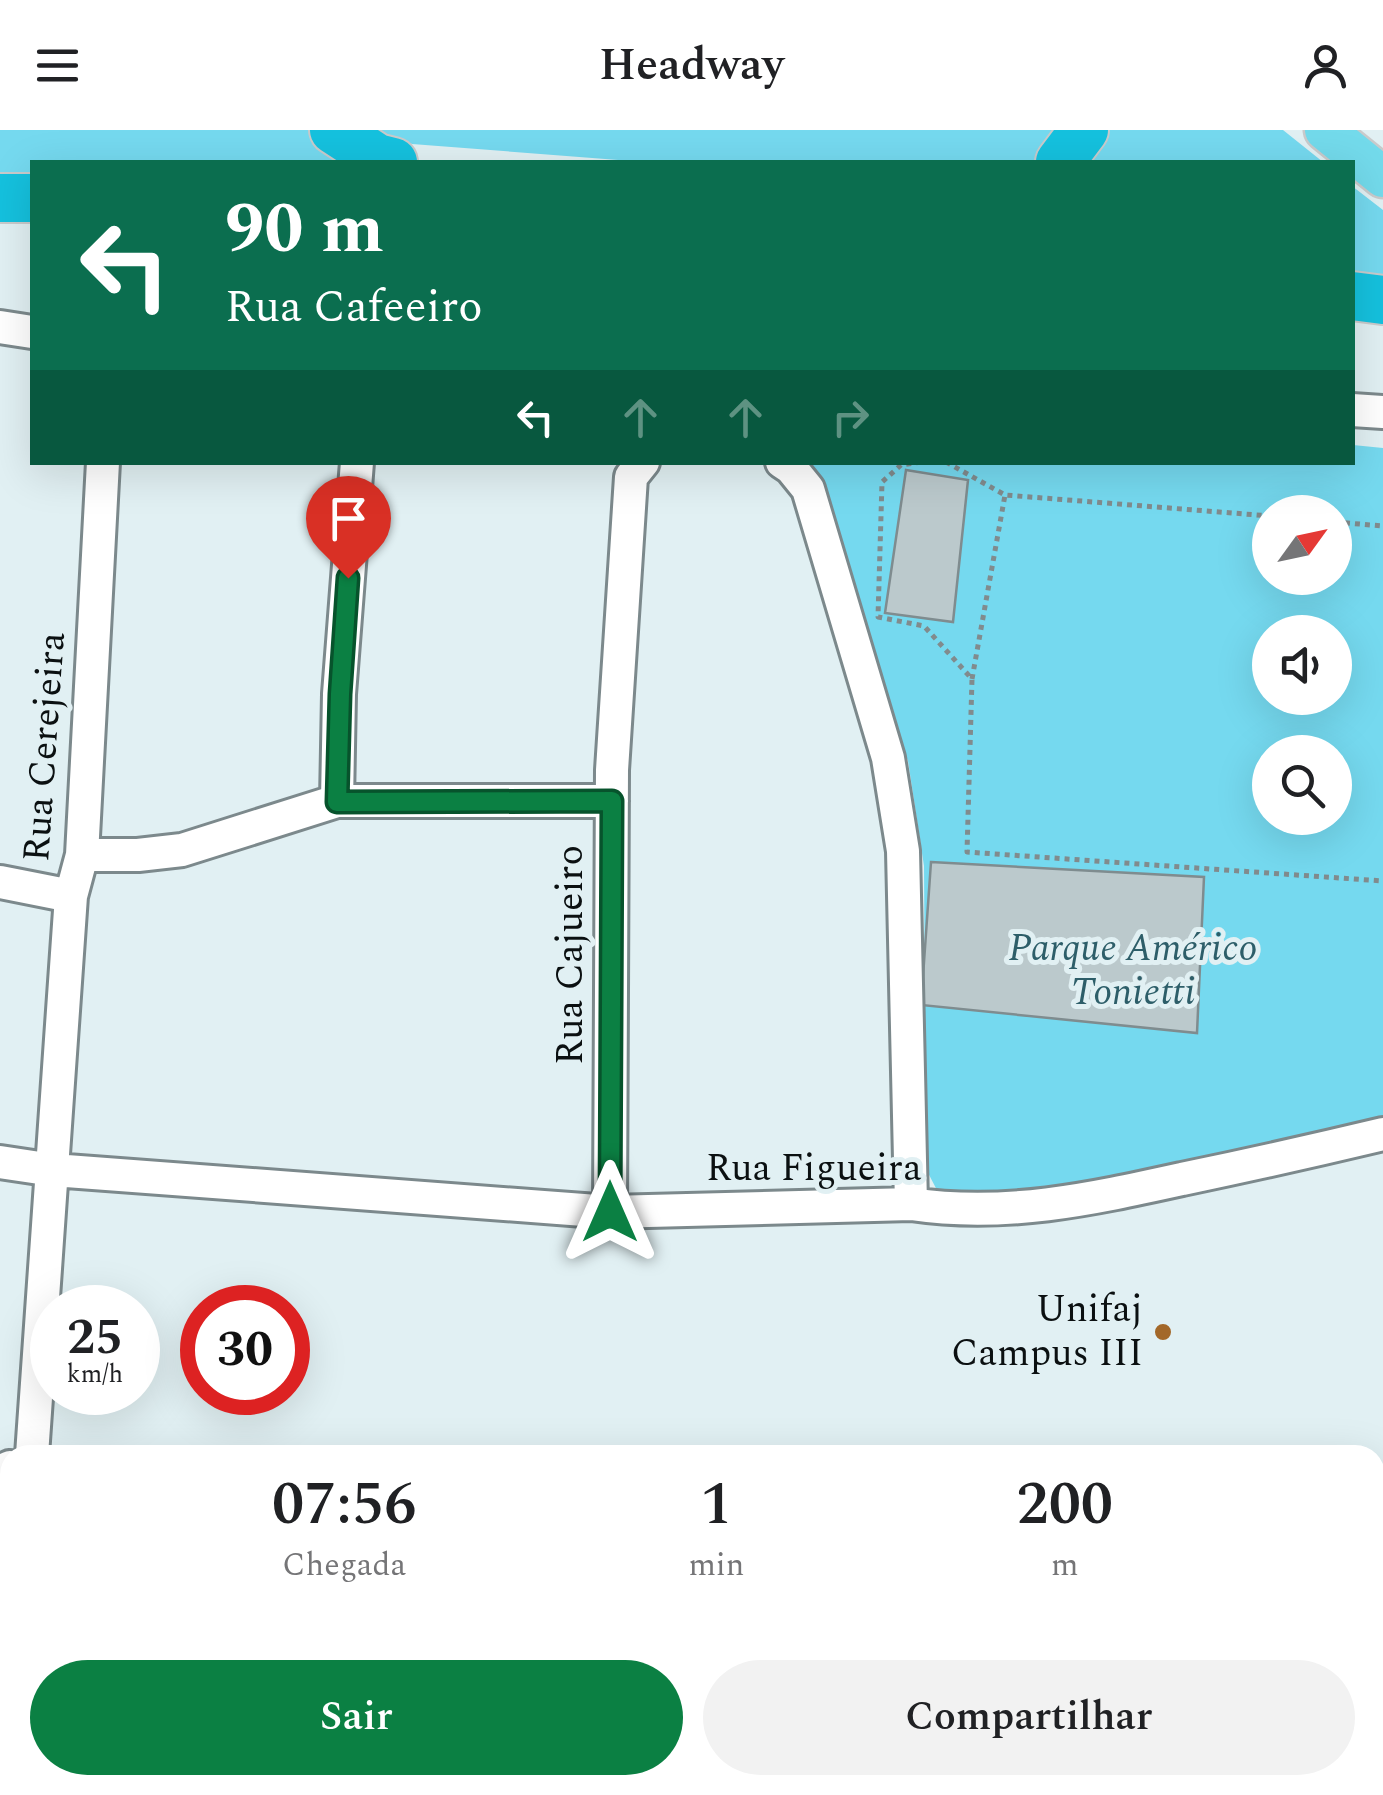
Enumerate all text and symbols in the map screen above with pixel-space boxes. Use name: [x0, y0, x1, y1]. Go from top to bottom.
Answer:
text: Headway: [599, 31, 784, 100]
icon: menu: [30, 38, 85, 93]
icon: person: [1298, 38, 1353, 93]
text: 90 m: [225, 177, 384, 283]
icon: left: [60, 200, 190, 330]
text: Rua Cafeeiro: [225, 273, 483, 342]
icon: left: [508, 390, 563, 445]
icon: ahead: [613, 390, 668, 445]
icon: ahead: [718, 390, 773, 445]
icon: right: [823, 390, 878, 445]
pin: [306, 476, 391, 579]
icon: arrive: [321, 491, 376, 546]
north arrow: [1252, 495, 1352, 595]
map controls: [1252, 495, 1352, 835]
button: sound: [1252, 615, 1352, 715]
street label: Rua Cerejeira: [8, 630, 82, 864]
button: search: [1252, 735, 1352, 835]
street label: Rua Cajueiro: [542, 845, 600, 1065]
park label: Parque Américo Tonietti: [1008, 920, 1258, 1022]
street label: Rua Figueira: [706, 1140, 922, 1198]
position arrow: [558, 1160, 662, 1264]
place label: Unifaj Campus III: [951, 1281, 1143, 1383]
speed limit sign: 30: [180, 1285, 310, 1415]
text: 25: [67, 1300, 123, 1376]
marker: Unifaj Campus III: [1152, 1321, 1174, 1343]
text: km/h: [67, 1356, 123, 1394]
text: 07:56: [272, 1459, 416, 1551]
text: 1: [700, 1459, 733, 1551]
text: 200: [1016, 1459, 1113, 1551]
text: Chegada: [282, 1541, 406, 1590]
text: min: [688, 1541, 744, 1590]
text: m: [1051, 1541, 1078, 1590]
button: Sair: [30, 1660, 683, 1775]
button: Compartilhar: [703, 1660, 1355, 1775]

